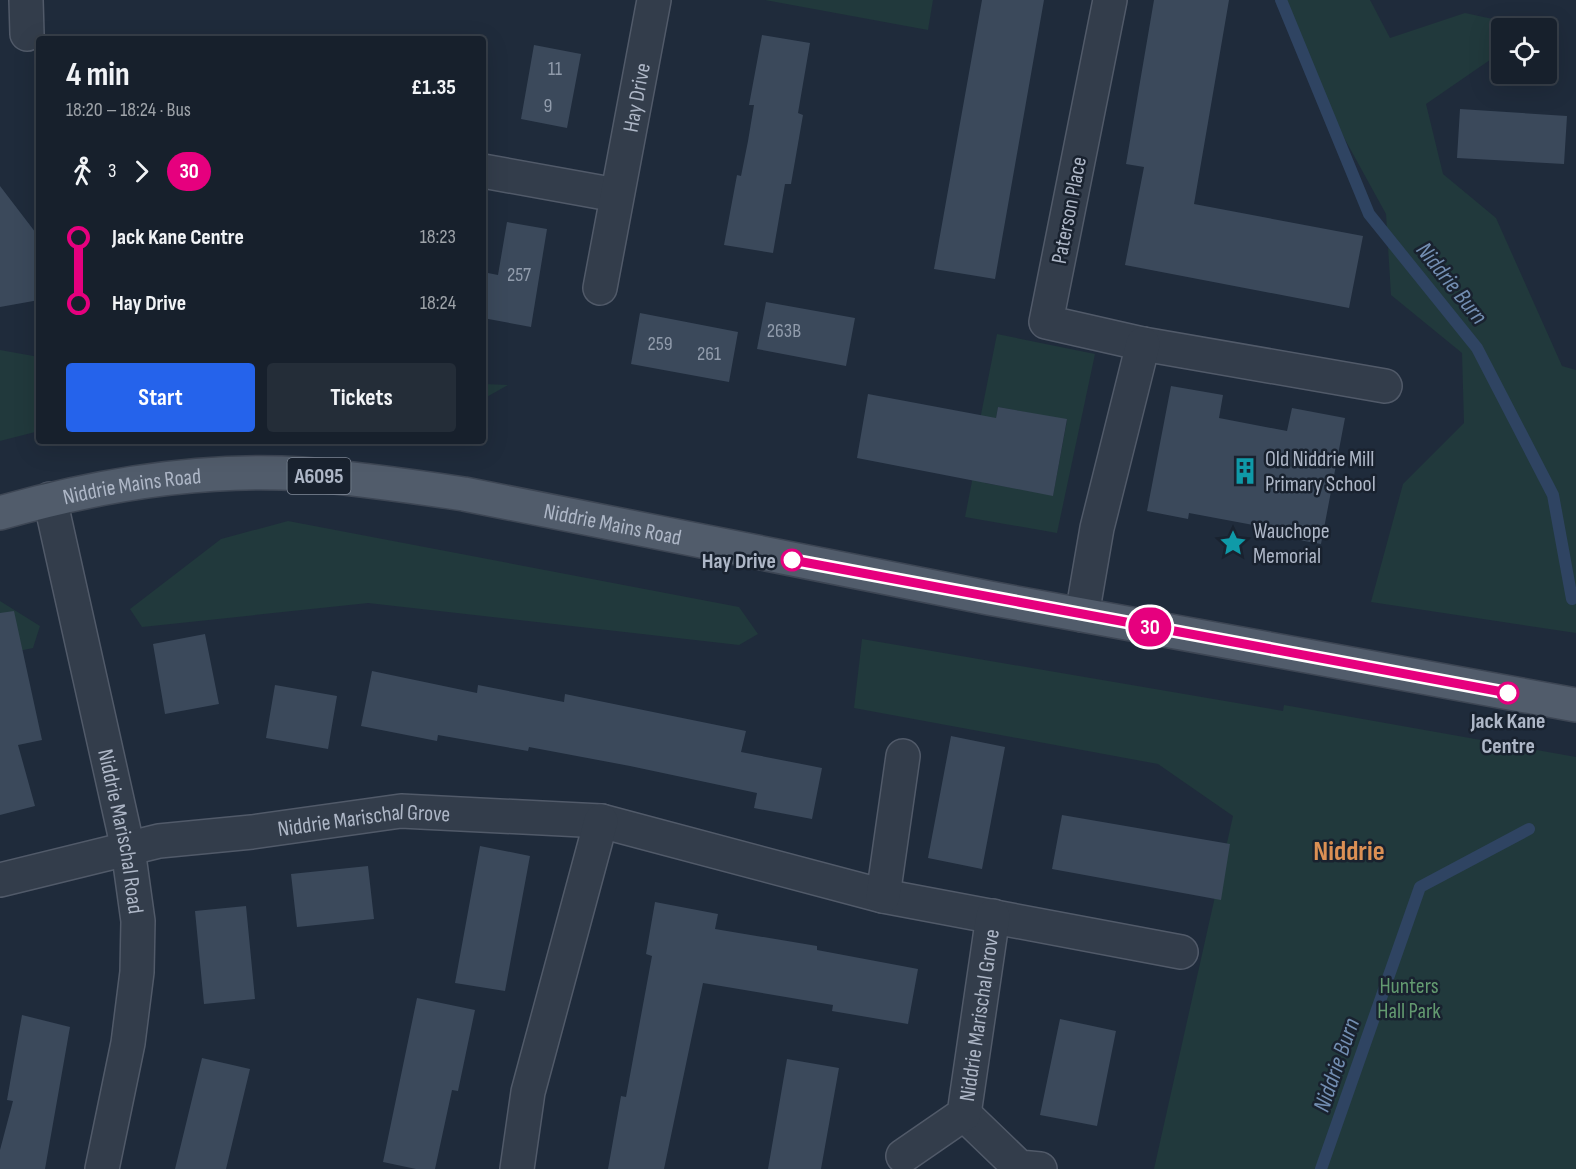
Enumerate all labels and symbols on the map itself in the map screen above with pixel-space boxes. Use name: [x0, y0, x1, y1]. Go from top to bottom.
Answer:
house number: 11: [548, 57, 562, 81]
street label: Hay Drive: [618, 61, 657, 134]
house number: 9: [544, 94, 552, 118]
street label: Paterson Place: [1046, 155, 1093, 266]
water label: Niddrie Burn: [1410, 236, 1494, 330]
house number: 257: [507, 263, 531, 287]
house number: 263B: [767, 319, 801, 343]
house number: 259: [647, 332, 673, 356]
house number: 261: [697, 342, 721, 366]
place label: Old Niddrie Mill Primary School: [1265, 446, 1376, 498]
building icon: Old Niddrie Mill Primary School: [1230, 456, 1260, 486]
road number: A6095: [288, 458, 350, 494]
street label: Niddrie Mains Road: [60, 463, 202, 511]
street label: Niddrie Mains Road: [541, 498, 684, 552]
place label: Wauchope Memorial: [1253, 518, 1330, 570]
place icon: Wauchope Memorial: [1218, 528, 1248, 558]
place label: Hay Drive: [702, 548, 776, 575]
marker: Hay Drive: [781, 549, 803, 571]
line badge: 30: [1123, 608, 1177, 646]
marker: Jack Kane Centre: [1497, 682, 1519, 704]
place label: Jack Kane Centre: [1470, 708, 1545, 760]
street label: Niddrie Marischal Road: [91, 747, 149, 916]
street label: Niddrie Marischal Grove: [276, 799, 451, 843]
district label: Niddrie: [1313, 835, 1385, 868]
street label: Niddrie Marischal Grove: [954, 927, 1006, 1103]
park label: Hunters Hall Park: [1377, 973, 1441, 1025]
water label: Niddrie Burn: [1307, 1014, 1366, 1116]

